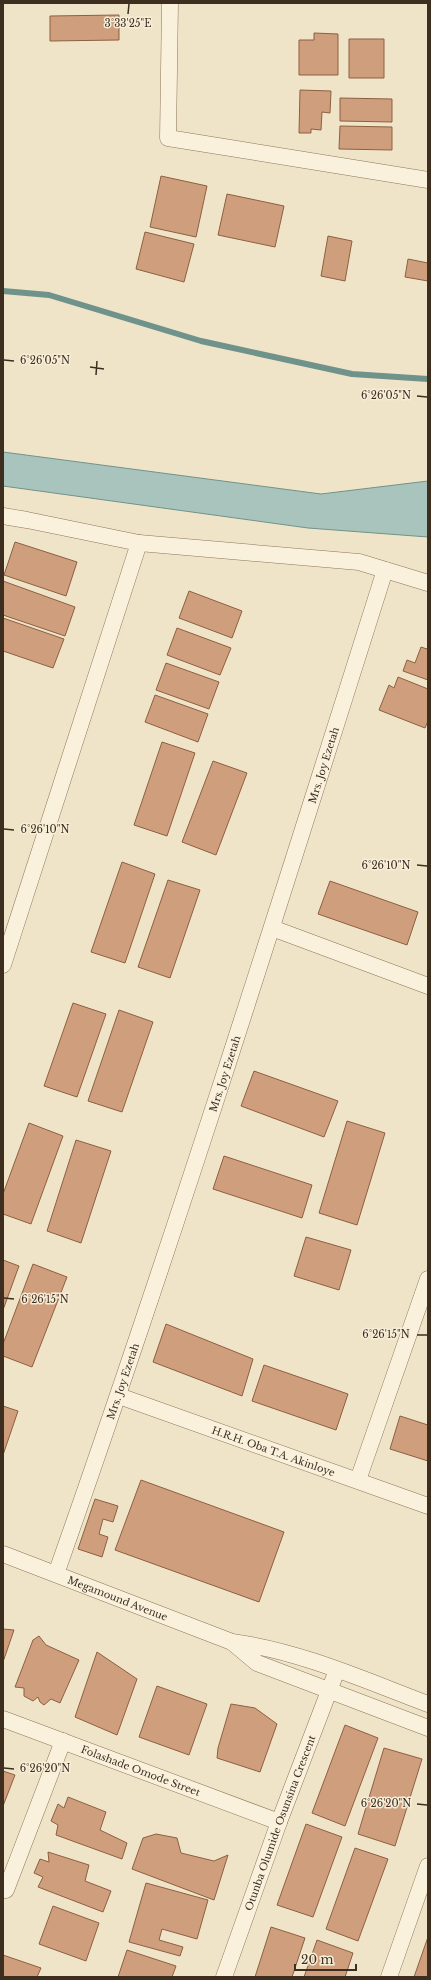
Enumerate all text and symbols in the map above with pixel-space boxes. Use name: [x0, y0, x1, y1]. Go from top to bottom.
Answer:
text: 3°33'25"E: [105, 17, 151, 30]
text: 6°26'05"N: [20, 354, 70, 367]
text: 6°26'05"N: [361, 389, 411, 402]
street label: Mrs. Joy Ezetah: [305, 725, 342, 805]
text: 6°26'10"N: [21, 823, 69, 836]
text: 6°26'10"N: [362, 859, 410, 872]
street label: Mrs. Joy Ezetah: [206, 1034, 243, 1113]
text: 6°26'15"N: [21, 1293, 69, 1306]
text: 6°26'15"N: [362, 1328, 410, 1341]
street label: Mrs. Joy Ezetah: [104, 1341, 142, 1421]
street label: H.R.H. Oba T.A. Akinloye: [210, 1423, 337, 1479]
street label: Megamound Avenue: [66, 1573, 170, 1623]
street label: Otunba Olumide Osunsina Crescent: [242, 1733, 318, 1912]
street label: Folashade Omode Street: [79, 1742, 202, 1799]
text: 6°26'20"N: [20, 1762, 70, 1775]
text: 6°26'20"N: [361, 1797, 411, 1810]
scale bar: [295, 1946, 356, 1972]
text: 20 m: [301, 1952, 333, 1967]

